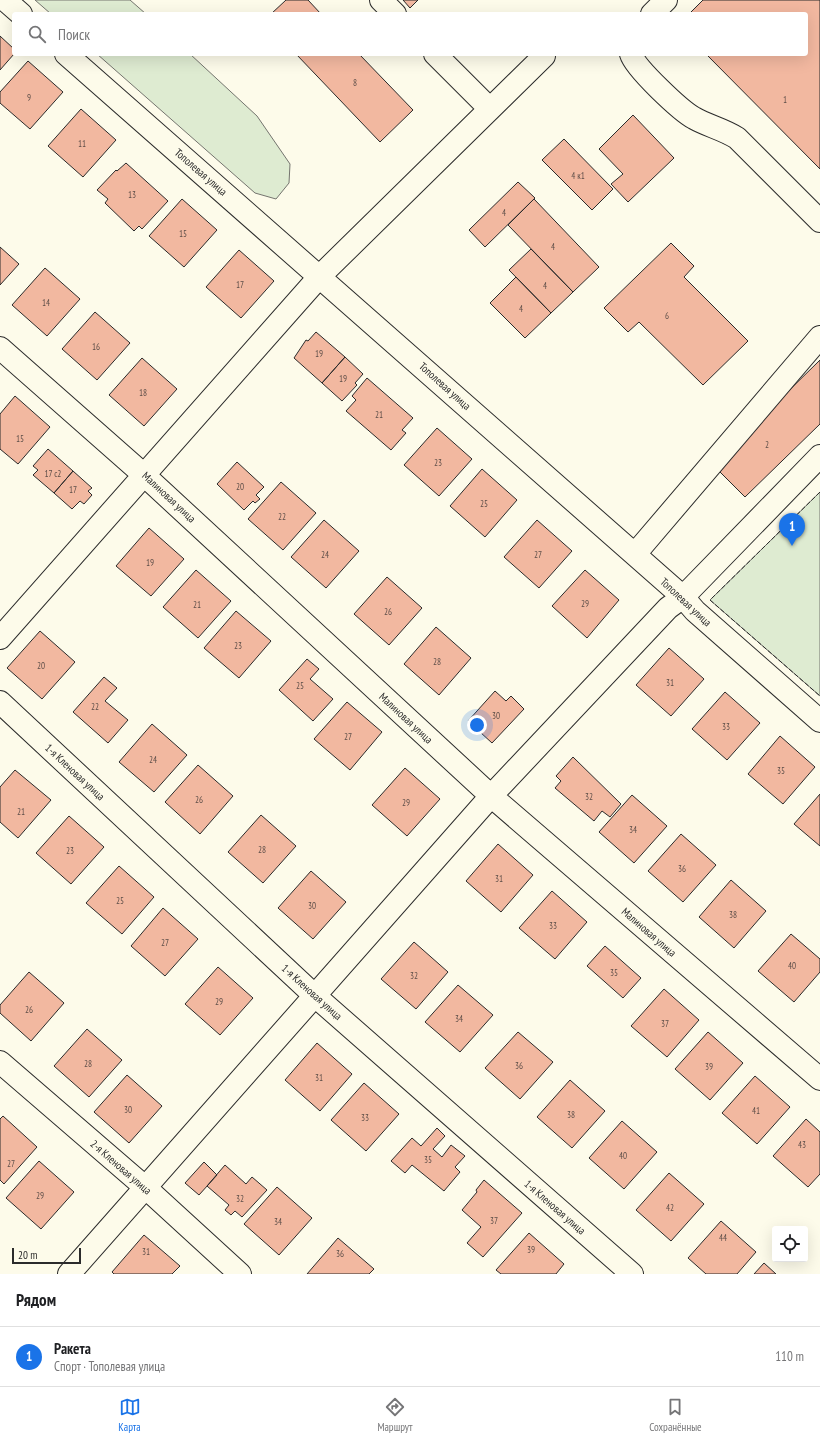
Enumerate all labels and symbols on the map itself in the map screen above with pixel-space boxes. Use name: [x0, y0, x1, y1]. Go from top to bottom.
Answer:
house number: 8: [353, 77, 357, 88]
house number: 9: [27, 92, 31, 103]
house number: 1: [783, 94, 787, 105]
house number: 11: [78, 138, 86, 149]
street label: Тополевая улица: [172, 145, 230, 199]
house number: 4 к1: [571, 170, 585, 181]
house number: 13: [128, 189, 136, 200]
house number: 4: [502, 207, 506, 218]
house number: 15: [179, 228, 187, 239]
house number: 4: [551, 241, 555, 252]
house number: 17: [236, 279, 244, 290]
house number: 4: [543, 280, 547, 291]
house number: 14: [42, 297, 50, 308]
house number: 4: [519, 303, 523, 314]
house number: 6: [665, 310, 669, 321]
house number: 16: [92, 341, 100, 352]
house number: 19: [315, 348, 323, 359]
street label: Тополевая улица: [416, 359, 474, 413]
house number: 19: [339, 373, 347, 384]
house number: 18: [139, 387, 147, 398]
house number: 21: [375, 409, 383, 420]
house number: 15: [16, 433, 24, 444]
house number: 2: [765, 439, 769, 450]
house number: 23: [434, 457, 442, 468]
house number: 17 с2: [45, 468, 61, 479]
street label: Малиновая улица: [139, 469, 199, 525]
house number: 20: [236, 481, 244, 492]
house number: 17: [69, 484, 77, 495]
house number: 25: [480, 498, 488, 509]
house number: 22: [278, 511, 286, 522]
pin: 1: [779, 513, 805, 546]
house number: 24: [321, 549, 329, 560]
house number: 27: [534, 549, 542, 560]
house number: 19: [146, 557, 154, 568]
street label: Тополевая улица: [657, 575, 715, 629]
house number: 29: [581, 598, 589, 609]
house number: 21: [193, 599, 201, 610]
house number: 26: [384, 606, 392, 617]
house number: 23: [234, 640, 242, 651]
house number: 28: [433, 656, 441, 667]
house number: 20: [37, 660, 45, 671]
house number: 31: [666, 677, 674, 688]
house number: 25: [296, 680, 304, 691]
street label: Малиновая улица: [376, 690, 436, 746]
house number: 22: [91, 701, 99, 712]
house number: 30: [492, 710, 500, 721]
your location: [467, 715, 487, 735]
house number: 33: [722, 721, 730, 732]
house number: 27: [344, 731, 352, 742]
street label: 1-я Кленовая улица: [42, 741, 108, 803]
house number: 24: [149, 754, 157, 765]
house number: 35: [777, 765, 785, 776]
house number: 32: [585, 791, 593, 802]
house number: 26: [195, 794, 203, 805]
house number: 29: [402, 797, 410, 808]
house number: 21: [17, 806, 25, 817]
house number: 34: [629, 824, 637, 835]
house number: 28: [258, 844, 266, 855]
house number: 23: [66, 845, 74, 856]
house number: 36: [678, 863, 686, 874]
house number: 31: [495, 873, 503, 884]
house number: 25: [116, 895, 124, 906]
house number: 30: [308, 900, 316, 911]
street label: Малиновая улица: [619, 904, 679, 960]
house number: 38: [729, 909, 737, 920]
house number: 33: [549, 920, 557, 931]
house number: 27: [161, 937, 169, 948]
house number: 40: [788, 960, 796, 971]
street label: 1-я Кленовая улица: [279, 961, 345, 1023]
house number: 35: [610, 967, 618, 978]
house number: 32: [410, 970, 418, 981]
house number: 29: [215, 996, 223, 1007]
house number: 26: [25, 1004, 33, 1015]
house number: 34: [455, 1013, 463, 1024]
house number: 37: [661, 1018, 669, 1029]
house number: 28: [84, 1058, 92, 1069]
house number: 36: [515, 1060, 523, 1071]
house number: 39: [705, 1061, 713, 1072]
house number: 31: [315, 1072, 323, 1083]
house number: 30: [124, 1104, 132, 1115]
house number: 41: [752, 1105, 760, 1116]
house number: 38: [567, 1109, 575, 1120]
house number: 33: [361, 1112, 369, 1123]
street label: 2-я Кленовая улица: [88, 1137, 154, 1197]
house number: 43: [798, 1139, 806, 1150]
house number: 40: [619, 1150, 627, 1161]
house number: 35: [424, 1154, 432, 1165]
house number: 27: [7, 1158, 15, 1169]
street label: 1-я Кленовая улица: [522, 1177, 588, 1237]
house number: 29: [36, 1190, 44, 1201]
house number: 32: [236, 1193, 244, 1204]
house number: 42: [666, 1202, 674, 1213]
house number: 37: [490, 1215, 498, 1226]
house number: 34: [274, 1216, 282, 1227]
house number: 44: [719, 1232, 727, 1243]
house number: 39: [527, 1244, 535, 1255]
scale bar: [12, 1246, 81, 1265]
house number: 31: [142, 1246, 150, 1257]
house number: 36: [336, 1248, 344, 1259]

